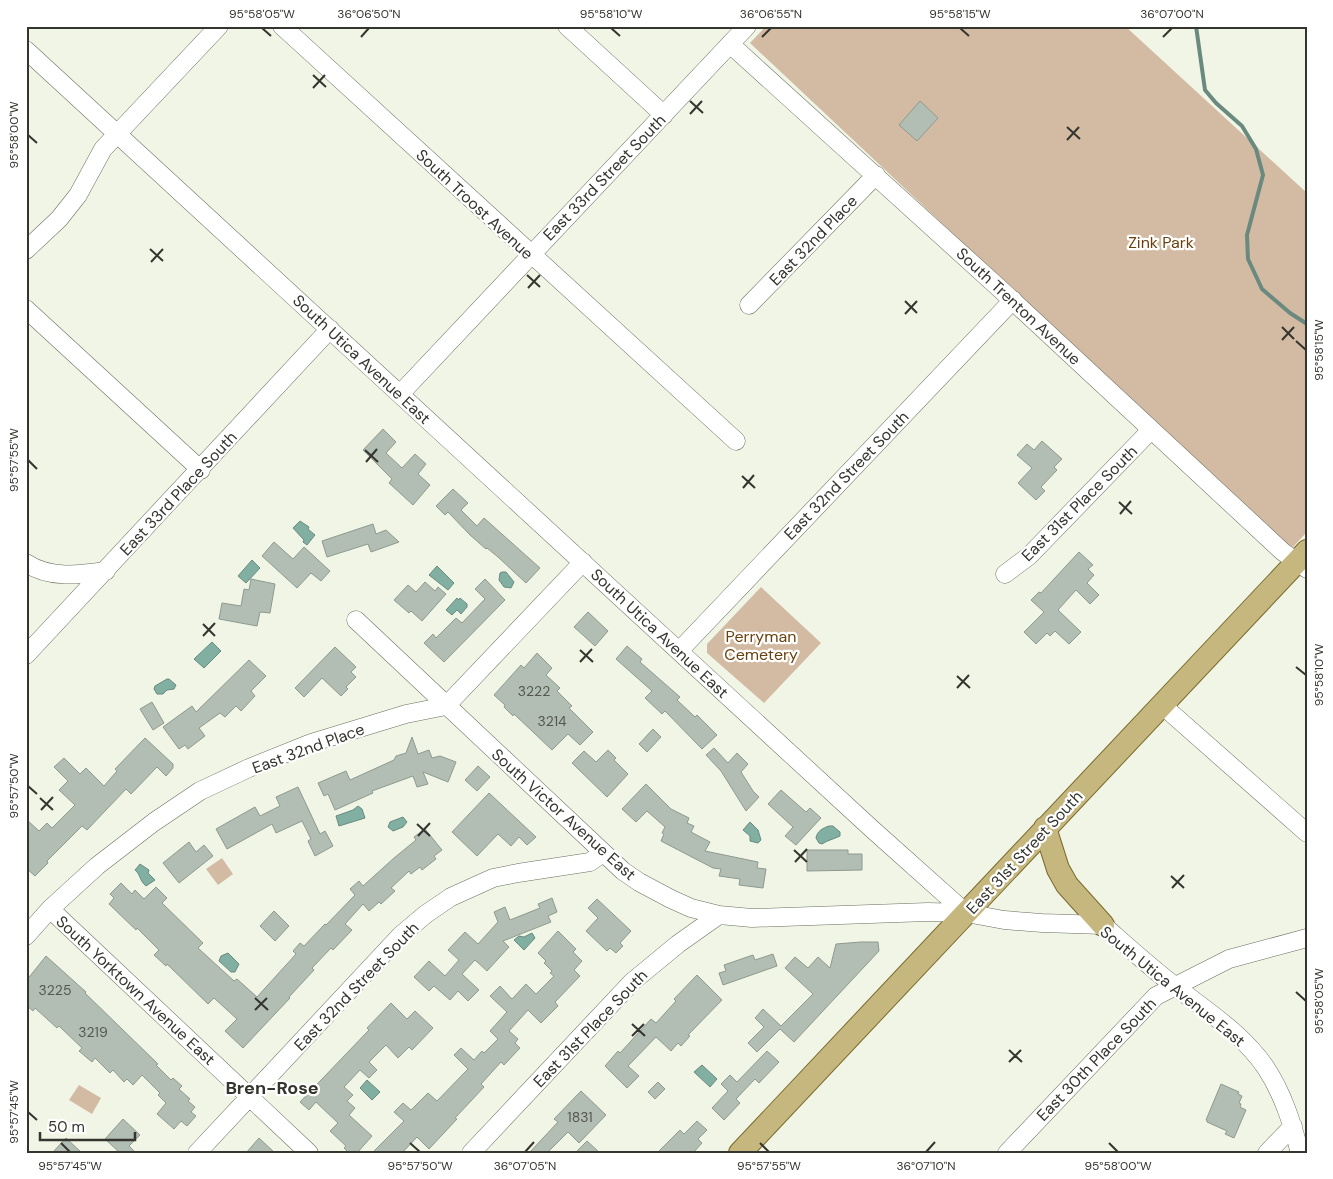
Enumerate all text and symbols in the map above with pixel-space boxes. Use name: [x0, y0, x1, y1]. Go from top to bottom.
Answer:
text: 95°58'05"W: [229, 6, 295, 22]
text: 36°06'50"N: [337, 6, 401, 22]
text: 95°58'10"W: [580, 6, 643, 22]
text: 36°06'55"N: [740, 6, 802, 22]
text: 95°58'15"W: [929, 6, 991, 22]
text: 36°07'00"N: [1140, 6, 1204, 22]
text: 95°58'00"W: [6, 101, 22, 169]
street label: East 33rd Street South: [539, 110, 670, 245]
street label: South Troost Avenue: [412, 145, 538, 264]
street label: East 32nd Place: [765, 191, 862, 290]
park label: Zink Park: [1128, 232, 1194, 253]
street label: South Trenton Avenue: [952, 243, 1085, 370]
street label: South Utica Avenue East: [288, 290, 435, 429]
text: 95°58'15"W: [1311, 319, 1327, 381]
street label: East 32nd Street South: [779, 407, 913, 544]
street label: East 33rd Place South: [115, 427, 241, 560]
text: 95°57'55"W: [6, 428, 22, 492]
street label: East 31st Place South: [1017, 441, 1142, 566]
street label: South Utica Avenue East: [586, 564, 733, 703]
park label: Perryman Cemetery: [724, 626, 798, 665]
text: 95°58'10"W: [1311, 643, 1327, 706]
house number: 3222: [518, 682, 550, 700]
house number: 3214: [537, 712, 567, 730]
street label: East 32nd Place: [249, 718, 367, 778]
street label: South Victor Avenue East: [487, 744, 640, 885]
text: 95°57'50"W: [6, 753, 22, 819]
street label: East 31st Street South: [962, 786, 1087, 919]
street label: South Yorktown Avenue East: [52, 911, 220, 1070]
street label: East 32nd Street South: [289, 918, 423, 1055]
street label: South Utica Avenue East: [1096, 921, 1250, 1051]
street label: East 31st Place South: [529, 965, 652, 1092]
text: 95°58'05"W: [1311, 968, 1327, 1034]
house number: 3225: [39, 981, 71, 999]
street label: East 30th Place South: [1032, 993, 1161, 1125]
house number: 3219: [78, 1023, 108, 1041]
district label: Bren-Rose: [225, 1076, 319, 1100]
text: 95°57'45"W: [6, 1080, 22, 1144]
house number: 1831: [567, 1108, 593, 1126]
scale bar: [40, 1109, 135, 1141]
text: 50 m: [48, 1117, 85, 1137]
text: 95°57'45"W: [38, 1158, 102, 1174]
text: 95°57'50"W: [387, 1158, 453, 1174]
text: 36°07'05"N: [494, 1158, 556, 1174]
text: 95°57'55"W: [737, 1158, 801, 1174]
text: 36°07'10"N: [896, 1158, 956, 1174]
text: 95°58'00"W: [1084, 1158, 1152, 1174]

